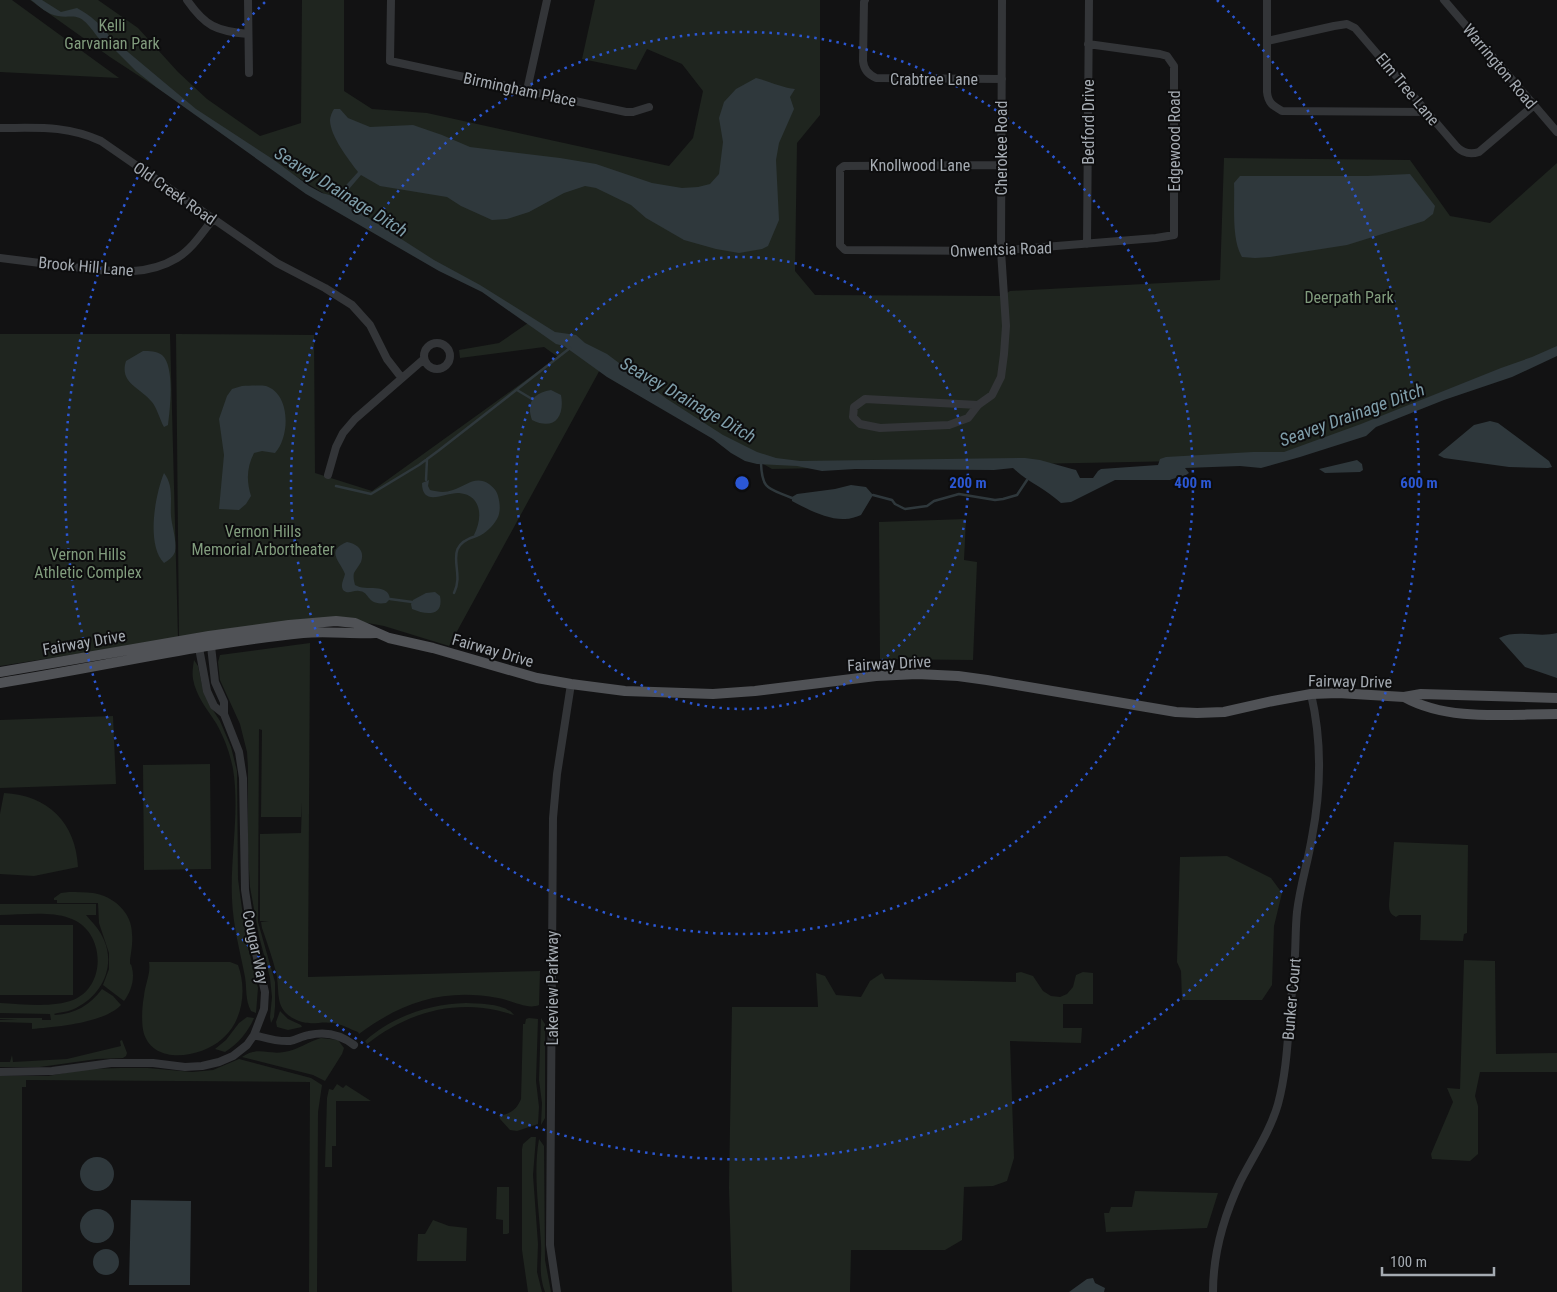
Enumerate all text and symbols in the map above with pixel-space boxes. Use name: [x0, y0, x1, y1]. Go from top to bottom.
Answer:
park label: Kelli Garvanian Park: [64, 16, 161, 53]
street label: Warrington Road: [1459, 20, 1541, 113]
street label: Elm Tree Lane: [1372, 49, 1443, 129]
street label: Birmingham Place: [462, 68, 578, 111]
street label: Crabtree Lane: [890, 70, 978, 89]
street label: Bedford Drive: [1079, 79, 1098, 165]
street label: Edgewood Road: [1165, 90, 1184, 192]
street label: Cherokee Road: [992, 101, 1011, 195]
water label: Seavey Drainage Ditch: [271, 142, 412, 241]
street label: Knollwood Lane: [870, 156, 970, 175]
street label: Old Creek Road: [130, 158, 220, 229]
street label: Onwentsia Road: [950, 238, 1052, 261]
street label: Brook Hill Lane: [38, 253, 134, 280]
park label: Deerpath Park: [1304, 288, 1394, 307]
water label: Seavey Drainage Ditch: [617, 352, 760, 447]
water label: Seavey Drainage Ditch: [1276, 379, 1427, 451]
centre of rings: [733, 474, 751, 492]
text: 200 m: [949, 474, 987, 492]
text: 400 m: [1174, 474, 1212, 492]
text: 600 m: [1400, 474, 1438, 492]
park label: Vernon Hills Memorial Arbortheater: [191, 522, 335, 559]
park label: Vernon Hills Athletic Complex: [34, 545, 142, 582]
street label: Fairway Drive: [41, 626, 127, 659]
street label: Fairway Drive: [450, 630, 536, 671]
street label: Fairway Drive: [847, 652, 931, 675]
street label: Fairway Drive: [1308, 671, 1392, 692]
street label: Cougar Way: [238, 908, 273, 986]
street label: Lakeview Parkway: [543, 930, 562, 1045]
street label: Bunker Court: [1278, 957, 1305, 1041]
scale bar: [1382, 1244, 1494, 1276]
text: 100 m: [1390, 1253, 1427, 1271]

